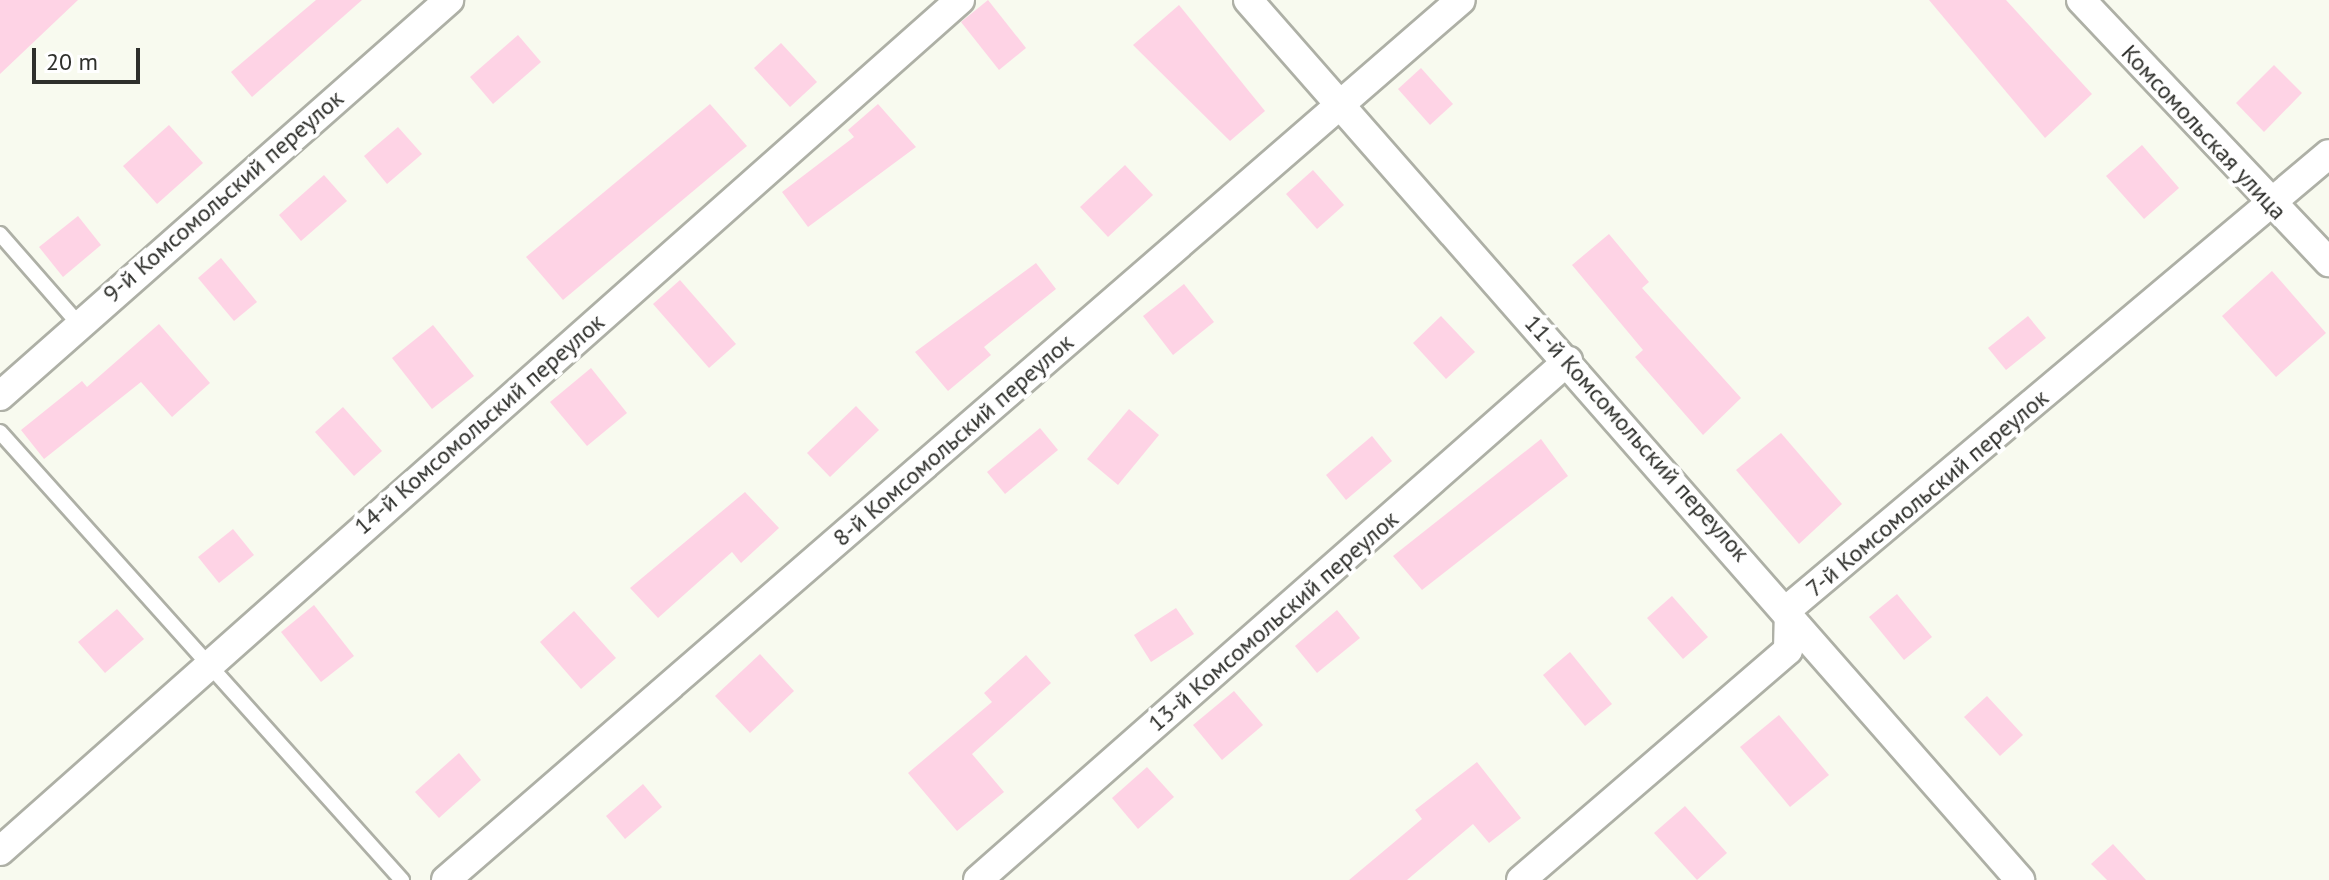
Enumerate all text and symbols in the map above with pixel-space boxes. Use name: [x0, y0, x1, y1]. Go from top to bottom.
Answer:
scale bar: [36, 32, 144, 82]
street label: Комсомольская улица: [2115, 39, 2293, 225]
text: 20 m: [46, 46, 98, 77]
street label: 9-й Комсомольский переулок: [97, 84, 349, 308]
street label: 14-й Комсомольский переулок: [348, 308, 610, 540]
street label: 11-й Комсомольский переулок: [1519, 309, 1755, 567]
street label: 8-й Комсомольский переулок: [827, 328, 1079, 552]
street label: 7-й Комсомольский переулок: [1800, 383, 2054, 603]
street label: 13-й Комсомольский переулок: [1142, 505, 1404, 737]

